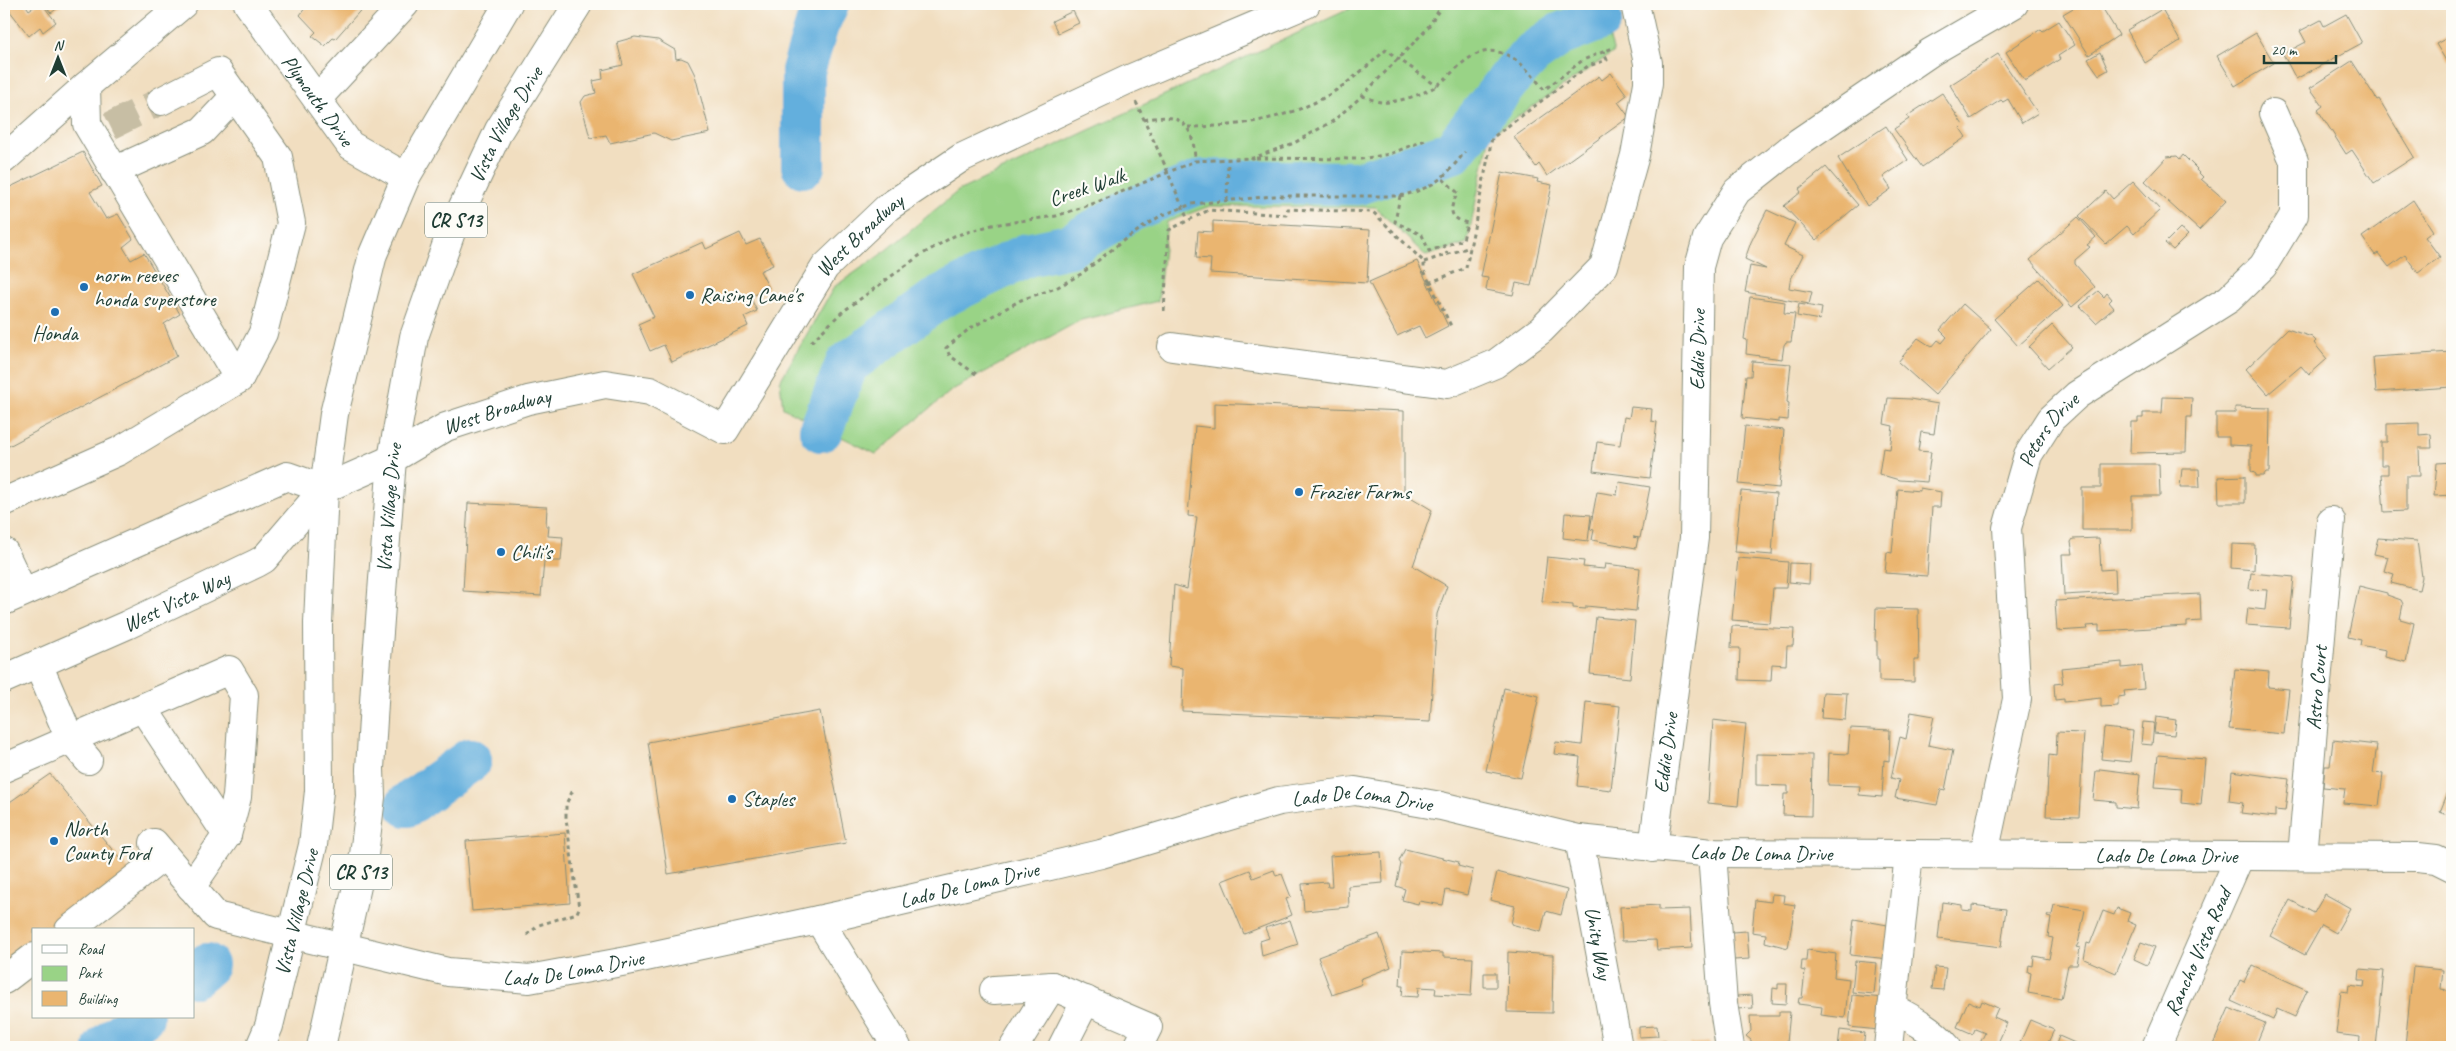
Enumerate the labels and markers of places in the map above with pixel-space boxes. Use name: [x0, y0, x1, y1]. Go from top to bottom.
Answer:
place label: norm reeves honda superstore: [94, 262, 217, 312]
marker: norm reeves honda superstore: [78, 281, 90, 293]
place label: Raising Cane's: [700, 282, 804, 308]
marker: Raising Cane's: [684, 289, 696, 301]
marker: Honda: [49, 306, 61, 318]
place label: Honda: [32, 320, 79, 346]
place label: Frazier Farms: [1309, 479, 1412, 505]
marker: Frazier Farms: [1293, 486, 1305, 498]
place label: Chili's: [511, 539, 554, 565]
marker: Chili's: [495, 546, 507, 558]
place label: Staples: [742, 786, 796, 812]
marker: Staples: [726, 793, 738, 805]
place label: North County Ford: [64, 816, 154, 866]
marker: North County Ford: [48, 835, 60, 847]

